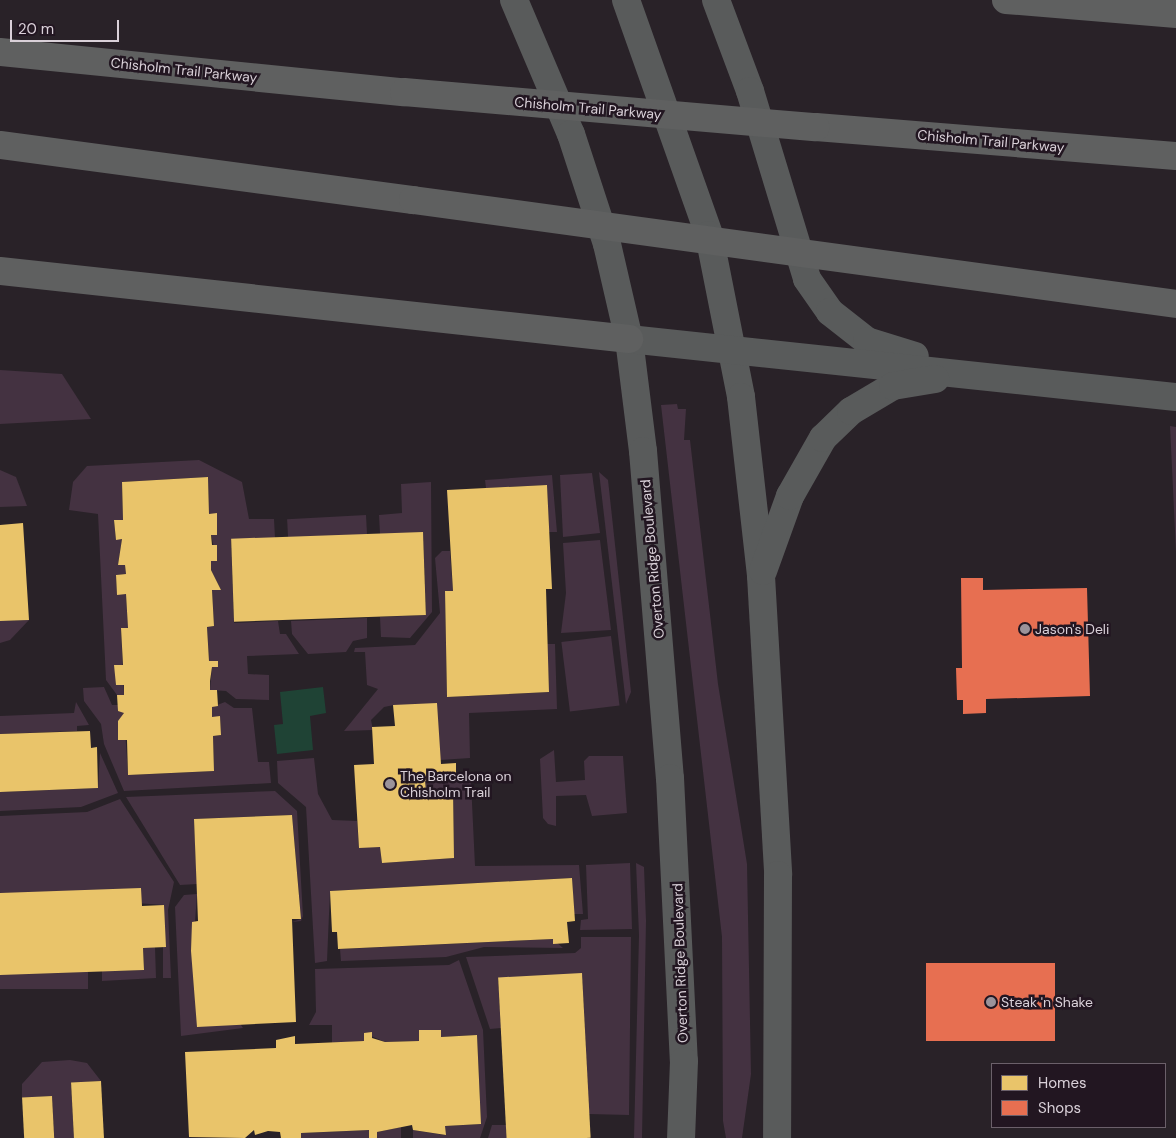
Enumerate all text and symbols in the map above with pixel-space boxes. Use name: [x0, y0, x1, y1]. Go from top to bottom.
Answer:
scale bar: [12, 10, 121, 42]
text: 20 m: [18, 19, 54, 39]
street label: Chisholm Trail Parkway: [110, 54, 258, 86]
street label: Chisholm Trail Parkway: [514, 93, 662, 123]
street label: Chisholm Trail Parkway: [917, 126, 1065, 156]
street label: Overton Ridge Boulevard: [637, 479, 667, 639]
place label: Jason's Deli: [1035, 621, 1109, 637]
marker: Jason's Deli: [1019, 623, 1031, 635]
place label: The Barcelona on Chisholm Trail: [400, 768, 512, 800]
marker: The Barcelona on Chisholm Trail: [384, 778, 396, 790]
street label: Overton Ridge Boulevard: [669, 883, 691, 1043]
place label: Steak 'n Shake: [1001, 994, 1093, 1010]
marker: Steak 'n Shake: [985, 996, 997, 1008]
legend: [991, 1063, 1166, 1128]
text: Homes: [1038, 1073, 1087, 1093]
text: Shops: [1038, 1098, 1081, 1118]

